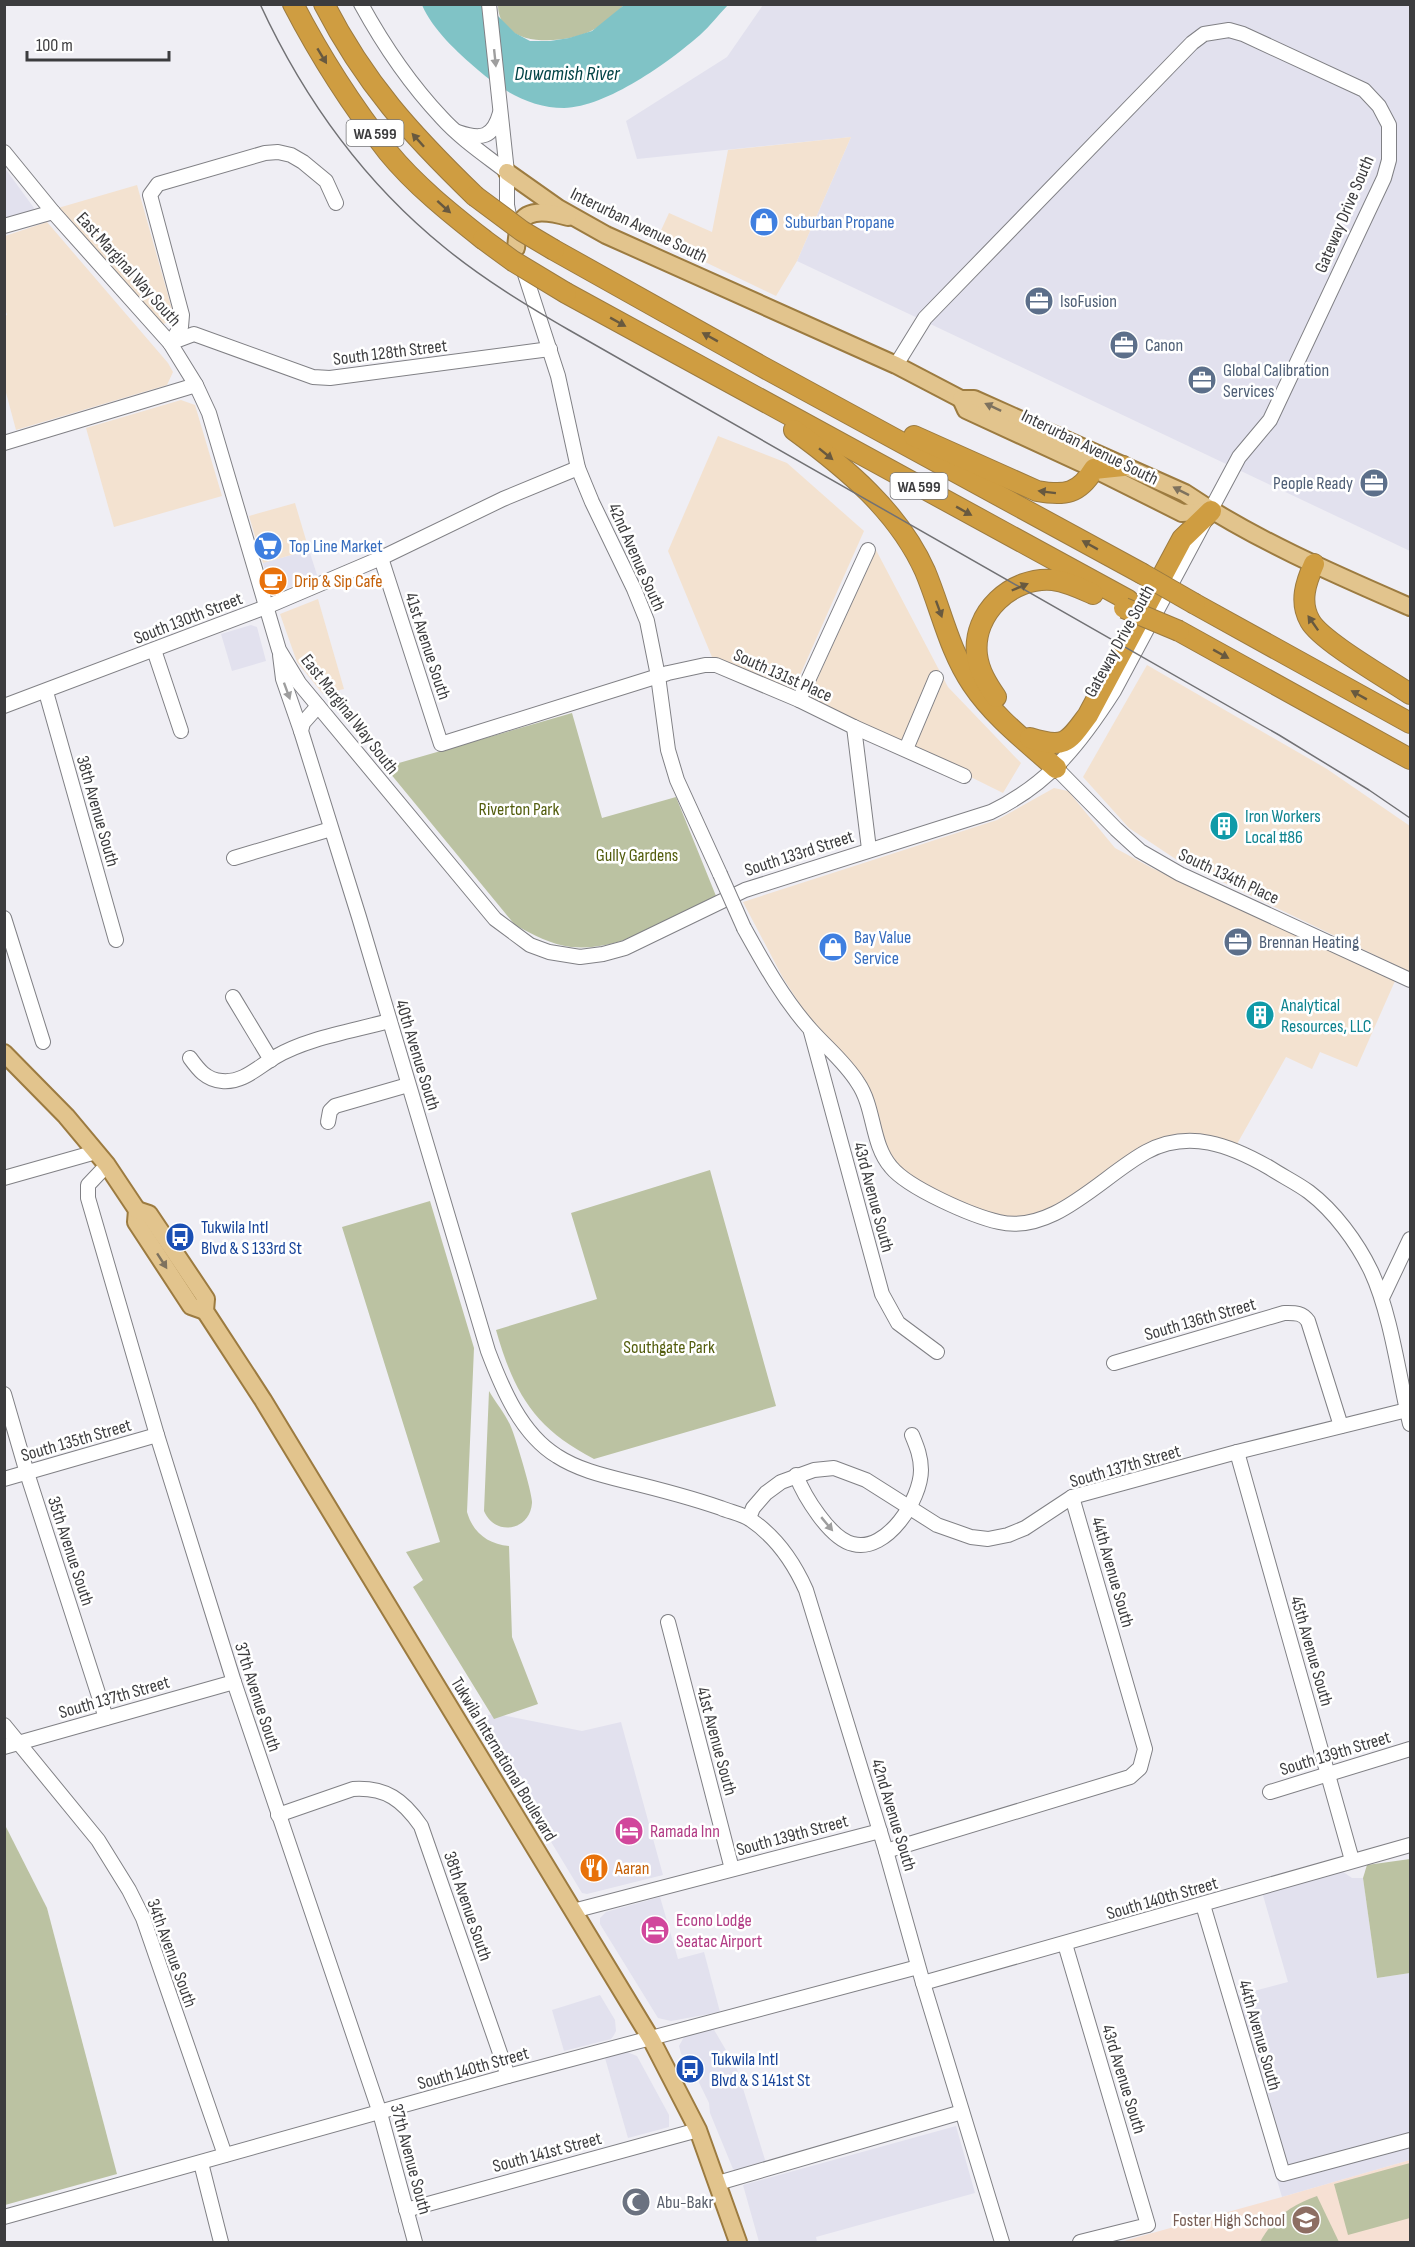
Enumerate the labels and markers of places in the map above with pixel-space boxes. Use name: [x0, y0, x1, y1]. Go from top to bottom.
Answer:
shop icon: Suburban Propane: [748, 206, 780, 238]
place label: Suburban Propane: [785, 212, 895, 233]
office icon: IsoFusion: [1023, 285, 1055, 317]
place label: IsoFusion: [1060, 291, 1117, 312]
office icon: Canon: [1108, 329, 1140, 361]
place label: Canon: [1145, 335, 1183, 356]
place label: Global Calibration Services: [1223, 360, 1329, 402]
office icon: Global Calibration Services: [1186, 364, 1218, 396]
office icon: People Ready: [1358, 467, 1390, 499]
place label: People Ready: [1273, 473, 1353, 494]
supermarket icon: Top Line Market: [252, 530, 284, 562]
place label: Top Line Market: [289, 536, 383, 557]
cafe icon: Drip & Sip Cafe: [257, 565, 289, 597]
place label: Drip & Sip Cafe: [294, 571, 382, 592]
place label: Iron Workers Local #86: [1245, 806, 1321, 848]
building icon: Iron Workers Local #86: [1208, 810, 1240, 842]
office icon: Brennan Heating: [1222, 926, 1254, 958]
place label: Bay Value Service: [854, 927, 911, 969]
shop icon: Bay Value Service: [817, 931, 849, 963]
place label: Brennan Heating: [1259, 932, 1359, 953]
place label: Analytical Resources, LLC: [1280, 995, 1372, 1037]
building icon: Analytical Resources, LLC: [1244, 999, 1276, 1031]
place label: Tukwila Intl Blvd & S 133rd St: [201, 1217, 302, 1259]
bus stop icon: Tukwila Intl Blvd & S 133rd St: [164, 1221, 196, 1253]
hotel icon: Ramada Inn: [613, 1815, 645, 1847]
place label: Ramada Inn: [650, 1821, 720, 1842]
restaurant icon: Aaran: [578, 1852, 610, 1884]
place label: Aaran: [614, 1858, 649, 1879]
place label: Econo Lodge Seatac Airport: [676, 1910, 763, 1952]
hotel icon: Econo Lodge Seatac Airport: [639, 1914, 671, 1946]
place label: Tukwila Intl Blvd & S 141st St: [711, 2049, 811, 2091]
bus stop icon: Tukwila Intl Blvd & S 141st St: [674, 2053, 706, 2085]
mosque icon: Abu-Bakr: [620, 2186, 652, 2218]
place label: Abu-Bakr: [656, 2192, 714, 2213]
school or university icon: Foster High School: [1290, 2204, 1322, 2236]
place label: Foster High School: [1173, 2210, 1285, 2231]

